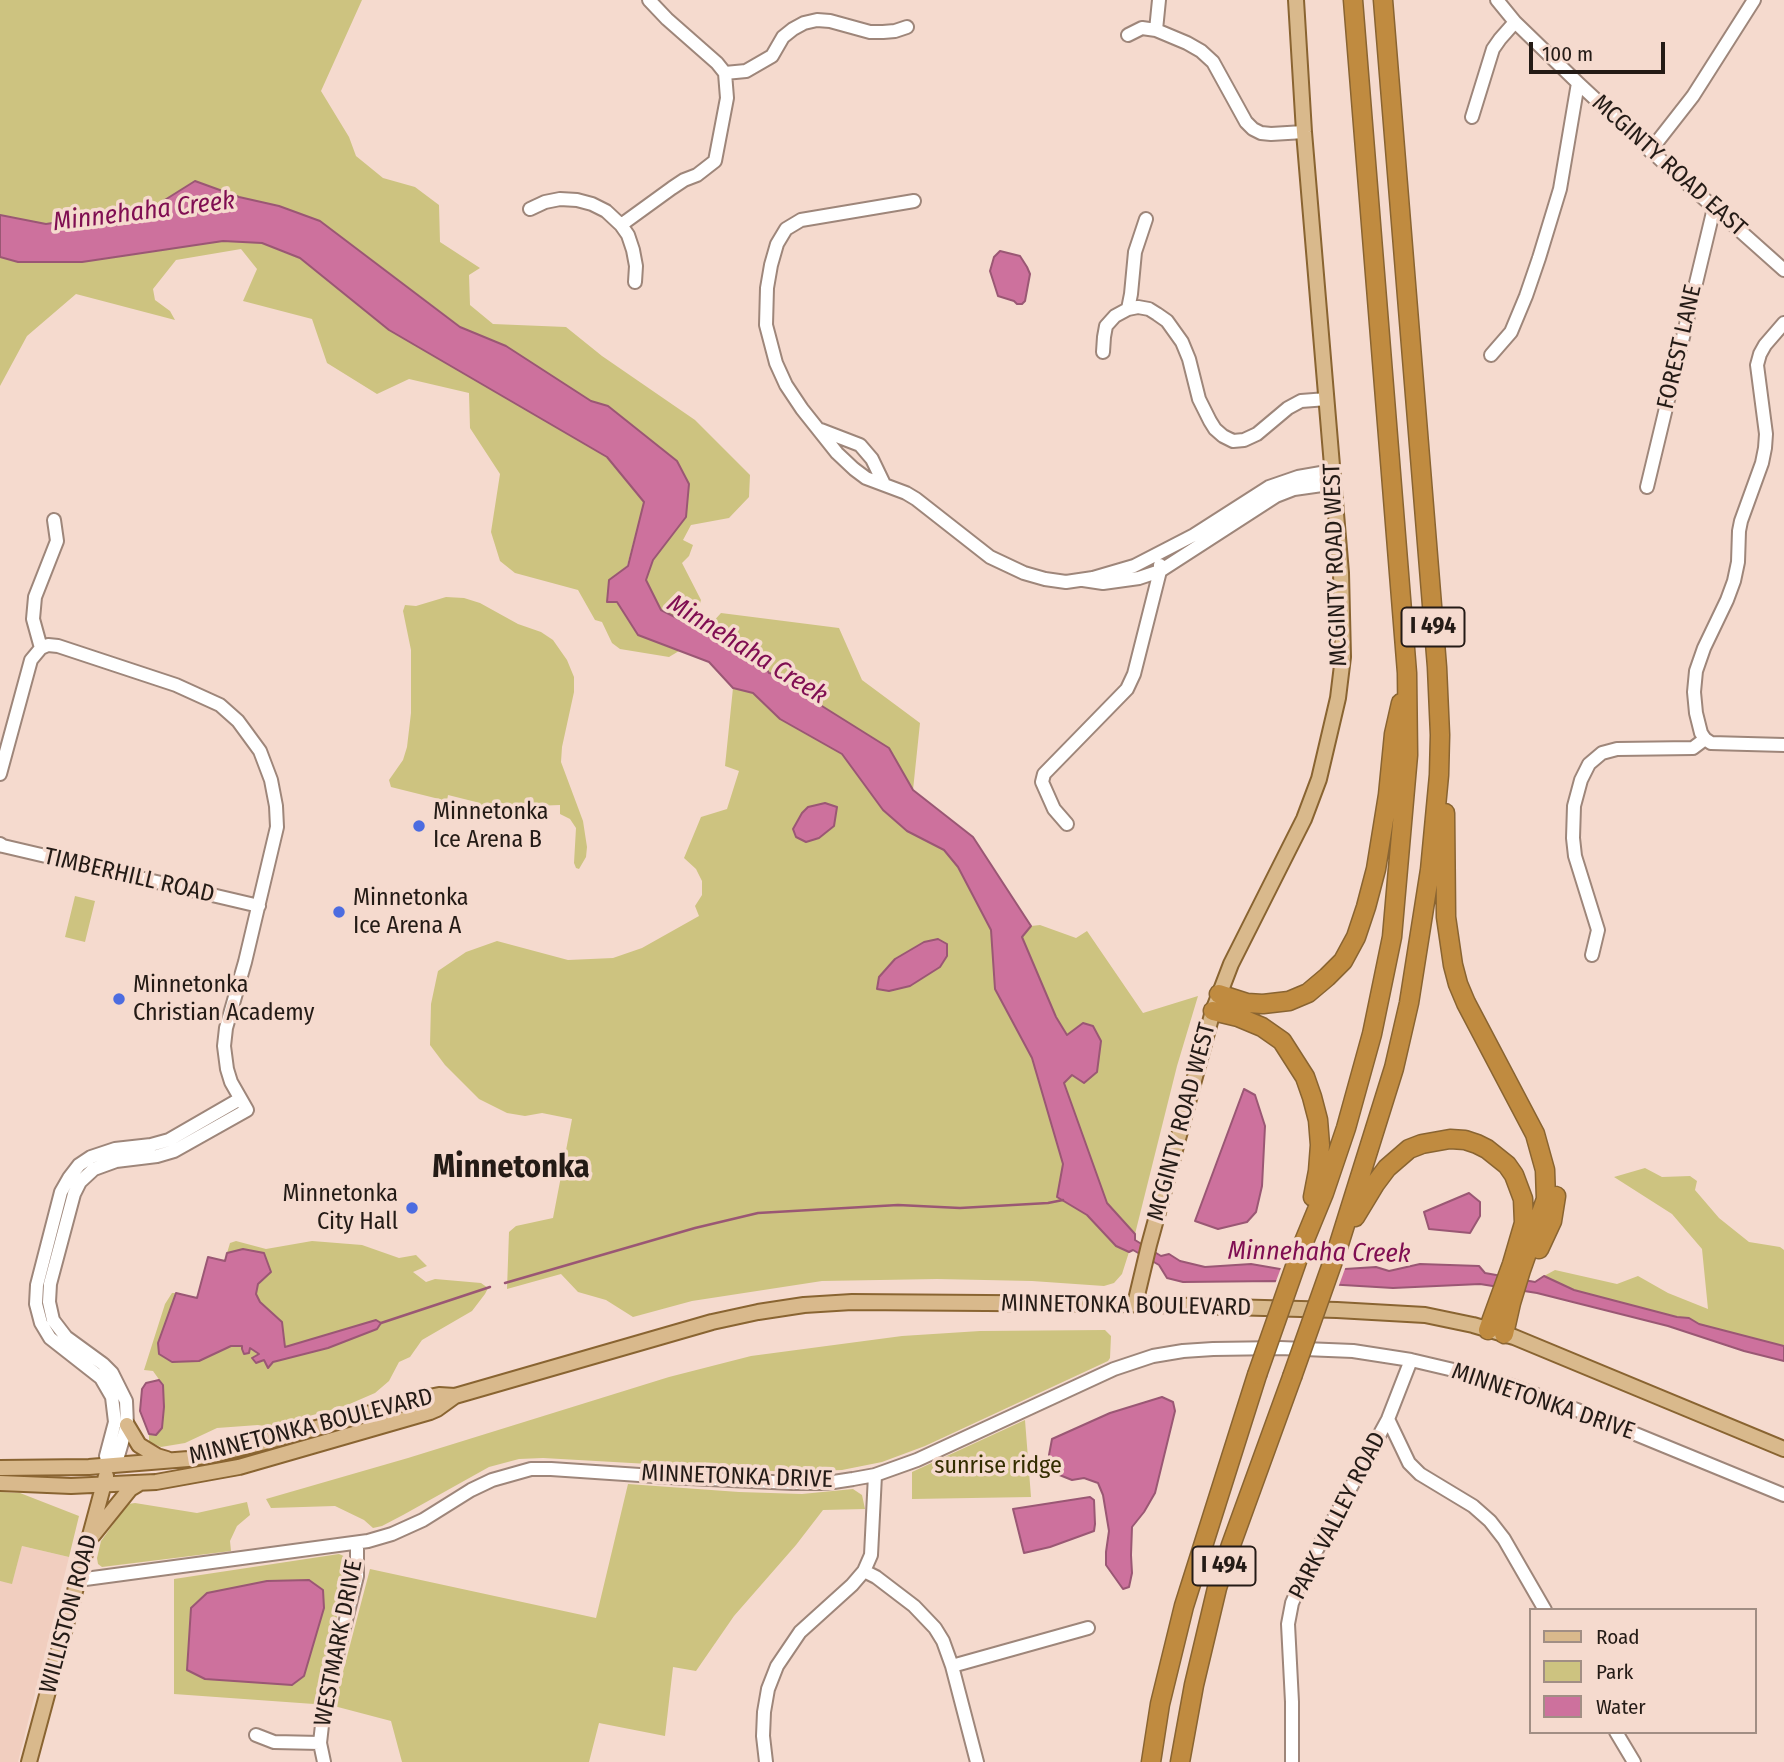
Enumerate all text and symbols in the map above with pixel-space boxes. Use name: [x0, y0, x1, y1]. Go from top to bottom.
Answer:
scale bar: [1532, 28, 1668, 72]
text: 100 m: [1542, 41, 1593, 67]
street label: MCGINTY ROAD EAST: [1586, 89, 1752, 243]
water label: Minnehaha Creek: [51, 185, 237, 239]
street label: FOREST LANE: [1652, 282, 1708, 412]
street label: MCGINTY ROAD WEST: [1318, 463, 1354, 667]
water label: Minnehaha Creek: [661, 588, 833, 712]
road number: I 494: [1402, 608, 1464, 646]
place label: Minnetonka Ice Arena B: [433, 798, 549, 854]
marker: Minnetonka Ice Arena B: [411, 818, 427, 834]
street label: TIMBERHILL ROAD: [41, 842, 217, 910]
place label: Minnetonka Ice Arena A: [353, 884, 469, 940]
marker: Minnetonka Ice Arena A: [331, 904, 347, 920]
place label: Minnetonka Christian Academy: [133, 971, 314, 1027]
marker: Minnetonka Christian Academy: [111, 991, 127, 1007]
street label: MCGINTY ROAD WEST: [1142, 1020, 1222, 1224]
district label: Minnetonka: [432, 1149, 590, 1187]
place label: Minnetonka City Hall: [282, 1180, 398, 1236]
marker: Minnetonka City Hall: [404, 1200, 420, 1216]
water label: Minnehaha Creek: [1227, 1236, 1411, 1270]
street label: MINNETONKA BOULEVARD: [1001, 1289, 1251, 1323]
street label: MINNETONKA DRIVE: [1448, 1357, 1638, 1447]
street label: MINNETONKA BOULEVARD: [186, 1383, 436, 1471]
street label: PARK VALLEY ROAD: [1283, 1428, 1393, 1604]
park label: sunrise ridge: [934, 1452, 1062, 1480]
street label: MINNETONKA DRIVE: [641, 1459, 833, 1495]
street label: WILLISTON ROAD: [34, 1532, 104, 1696]
road number: I 494: [1192, 1546, 1256, 1586]
street label: WESTMARK DRIVE: [309, 1557, 369, 1729]
legend: [1528, 1608, 1756, 1734]
text: Road: [1596, 1624, 1640, 1650]
text: Park: [1596, 1659, 1633, 1685]
text: Water: [1596, 1694, 1646, 1720]

